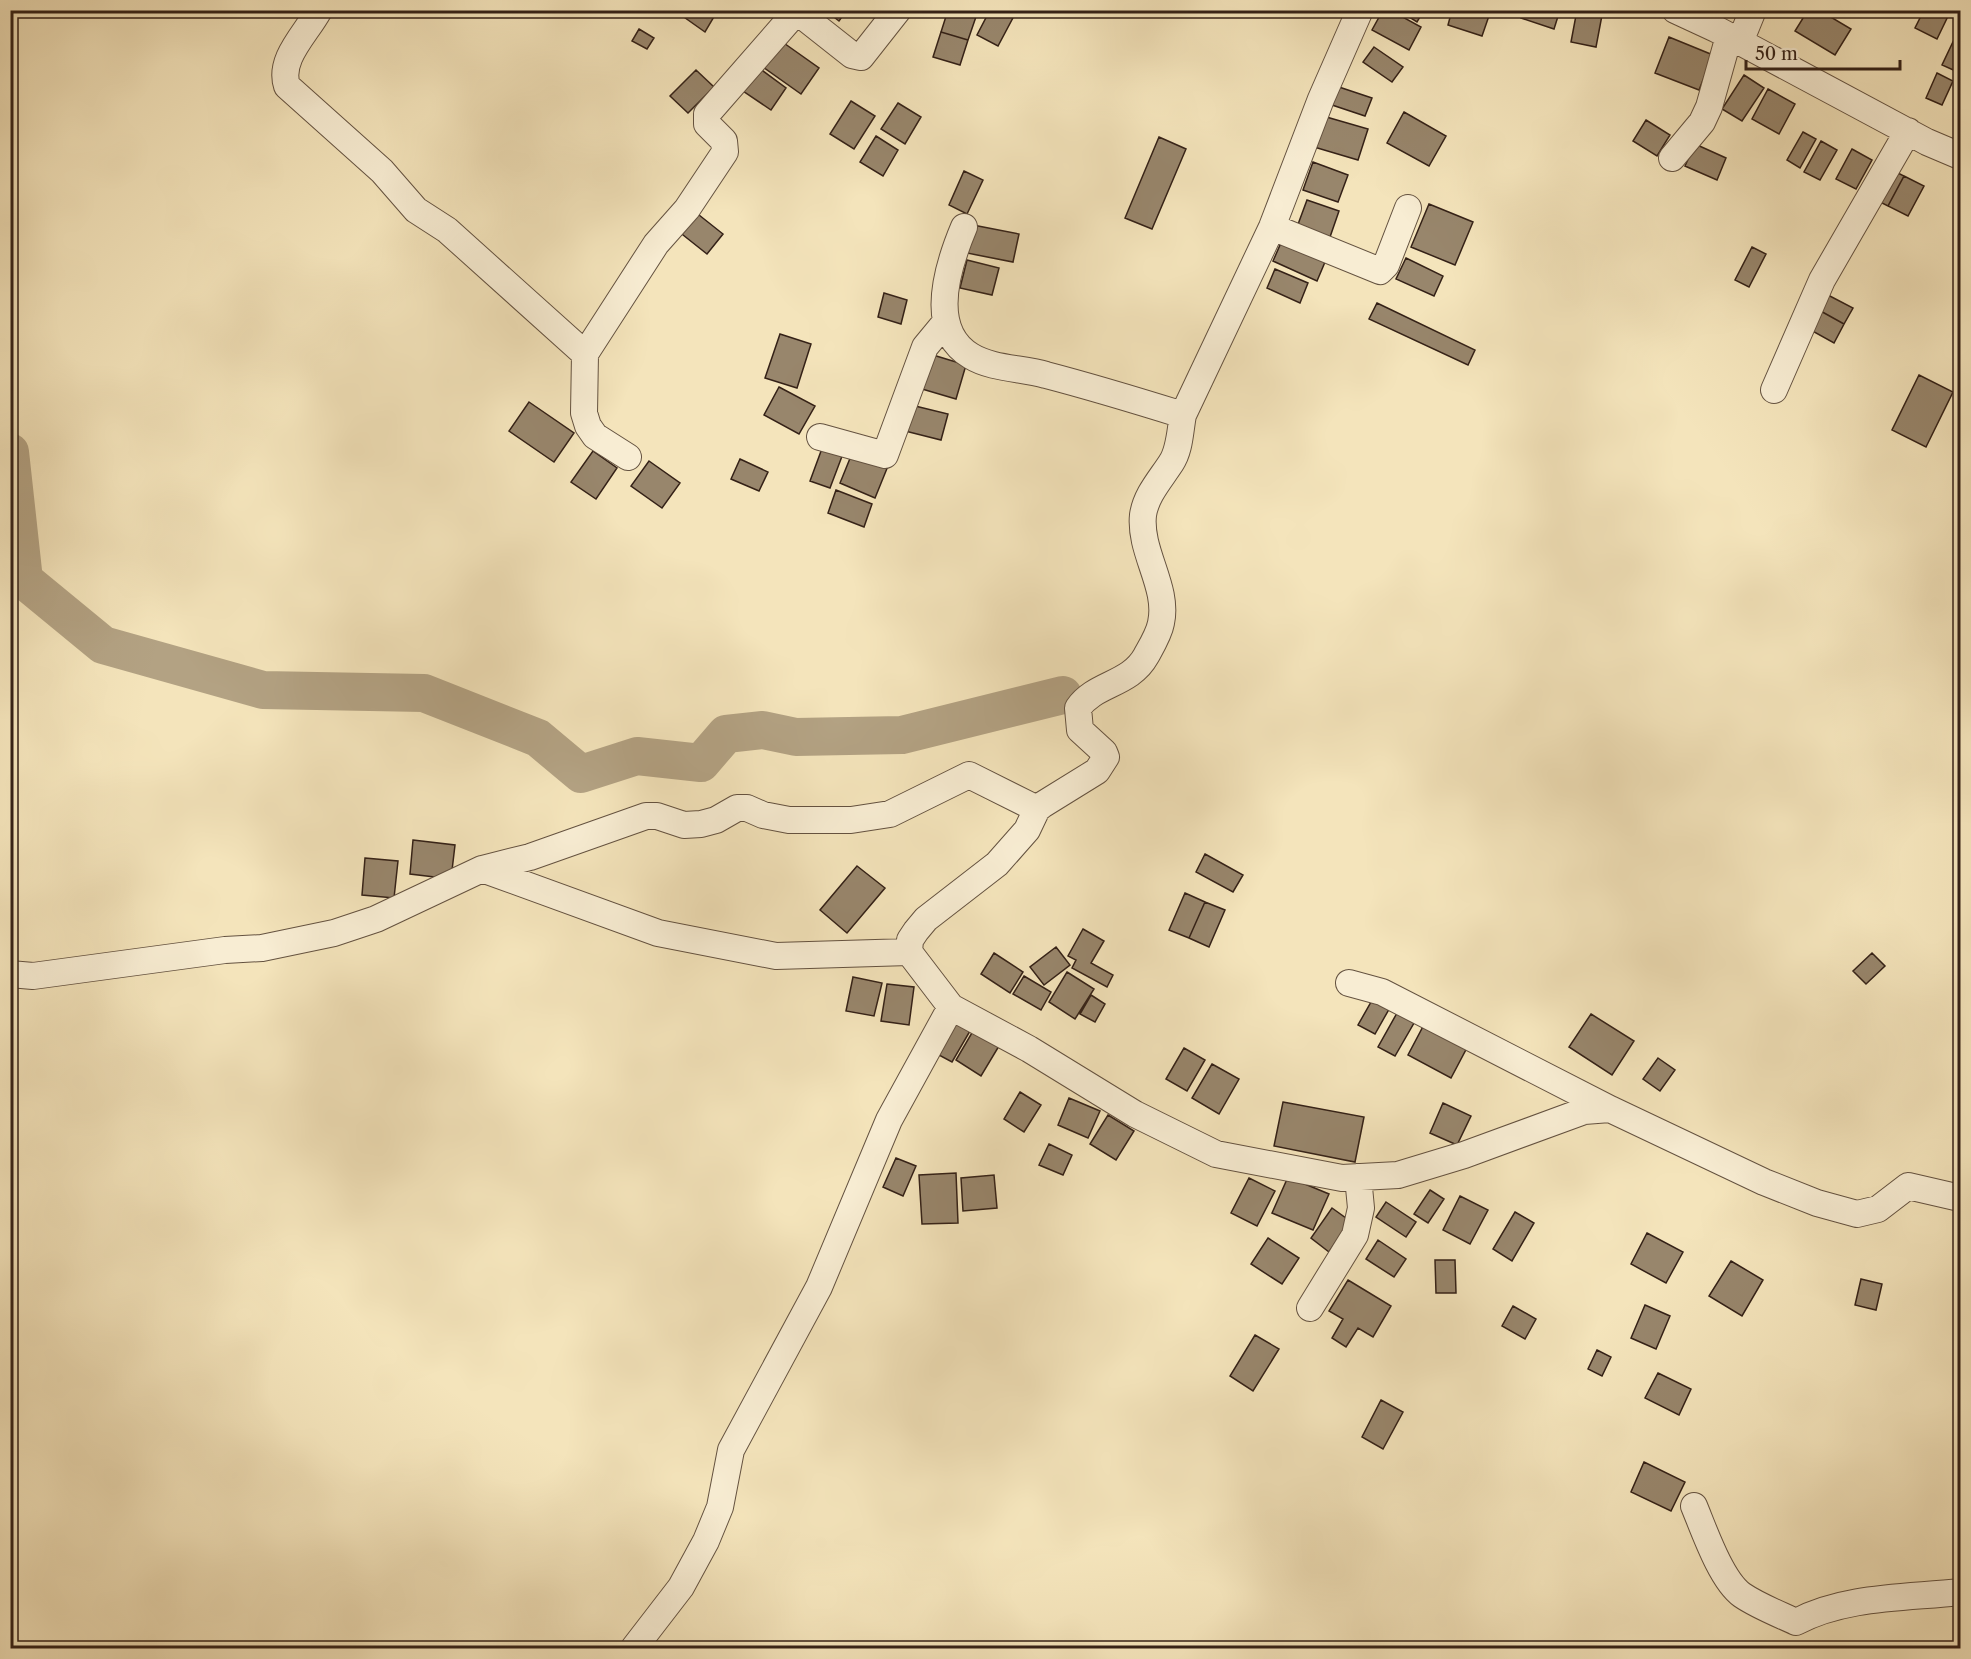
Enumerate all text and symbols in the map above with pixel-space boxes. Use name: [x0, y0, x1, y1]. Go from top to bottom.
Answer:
scale bar: [1746, 33, 1900, 71]
text: 50 m: [1755, 43, 1798, 65]

